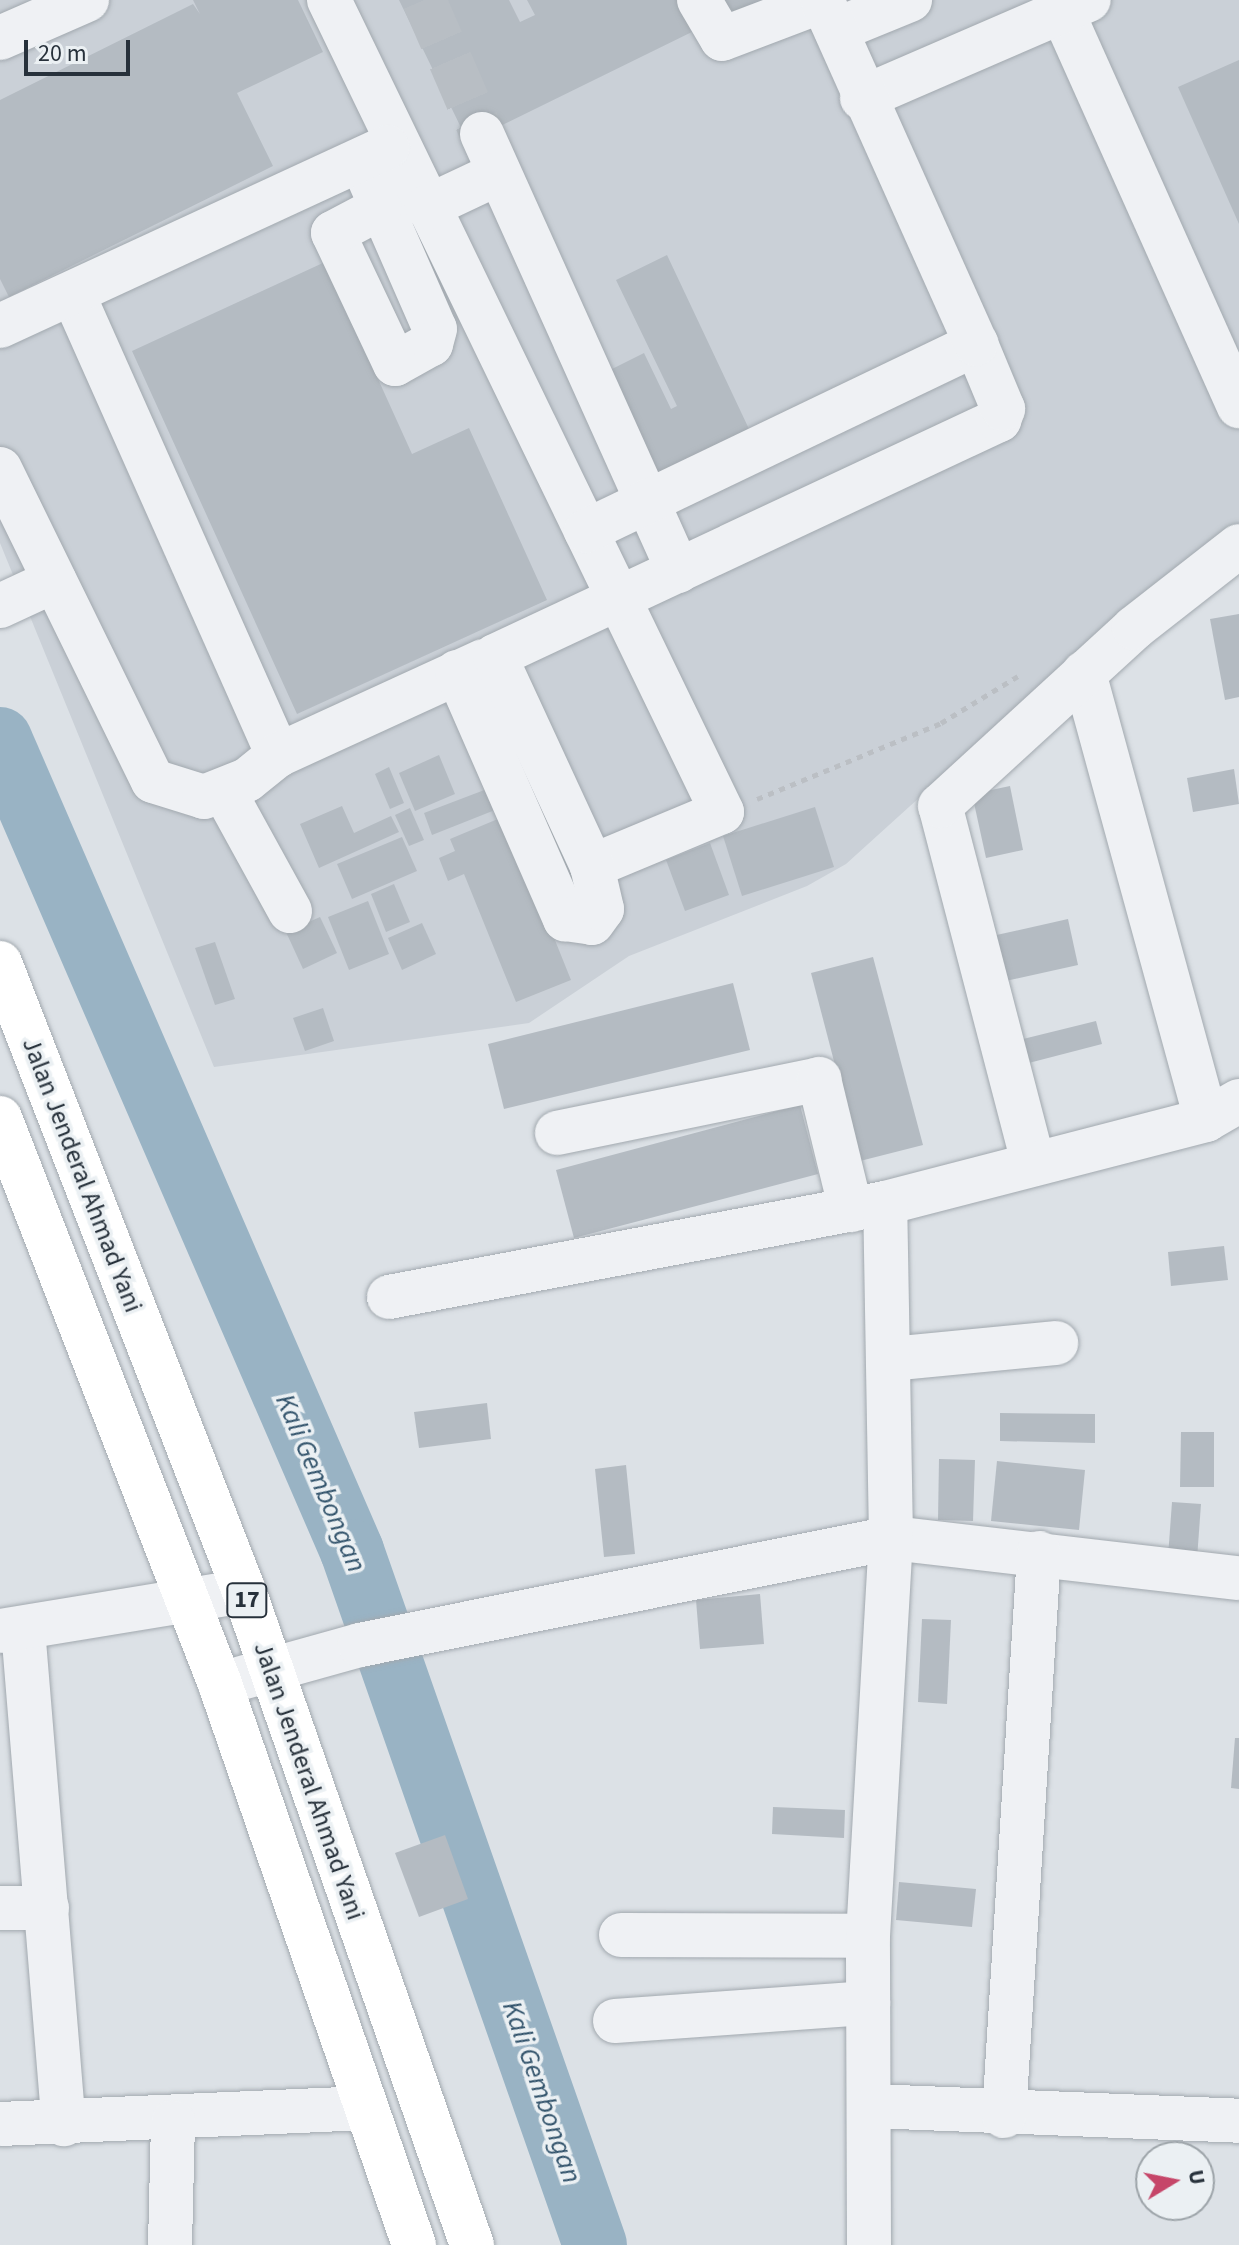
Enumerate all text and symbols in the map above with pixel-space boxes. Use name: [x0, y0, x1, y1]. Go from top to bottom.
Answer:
scale bar: [28, 24, 134, 74]
text: 20 m: [38, 36, 87, 71]
street label: Jalan Jenderal Ahmad Yani: [15, 1033, 149, 1317]
water label: Kali Gembongan: [268, 1389, 374, 1577]
road number: 17: [225, 1580, 269, 1620]
street label: Jalan Jenderal Ahmad Yani: [247, 1638, 371, 1924]
water label: Kali Gembongan: [495, 1996, 589, 2188]
north arrow: [1135, 2141, 1215, 2221]
text: U: [1180, 2167, 1214, 2187]

